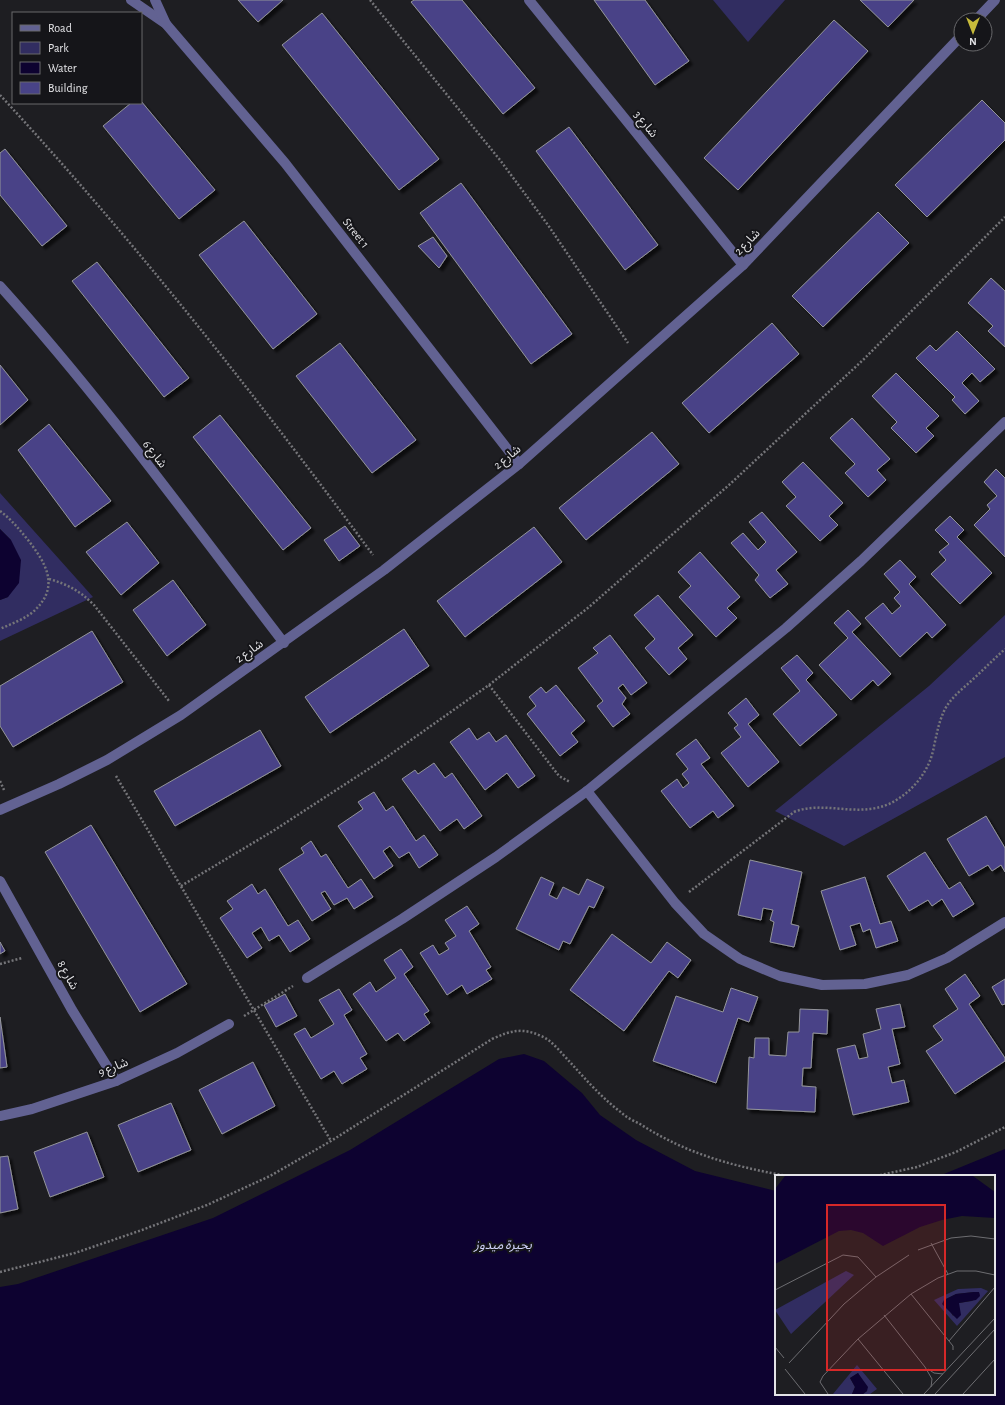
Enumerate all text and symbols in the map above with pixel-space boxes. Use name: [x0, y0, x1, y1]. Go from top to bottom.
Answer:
legend: [12, 12, 142, 104]
north arrow: [953, 12, 993, 52]
text: Road: [48, 22, 72, 34]
text: N: [969, 36, 977, 47]
text: Park: [48, 42, 69, 54]
text: Water: [48, 62, 77, 74]
text: Building: [48, 82, 88, 94]
street label: شارع 3: [629, 108, 660, 141]
street label: Street 1: [341, 216, 371, 250]
street label: شارع 2: [732, 227, 764, 259]
street label: شارع 6: [138, 438, 169, 472]
street label: شارع 2: [491, 443, 525, 474]
street label: شارع 2: [233, 637, 267, 667]
street label: شارع 8: [53, 959, 81, 993]
street label: شارع 9: [96, 1056, 131, 1081]
inset map: [775, 1175, 995, 1395]
water label: بحيرة ميدوز: [473, 1239, 532, 1253]

